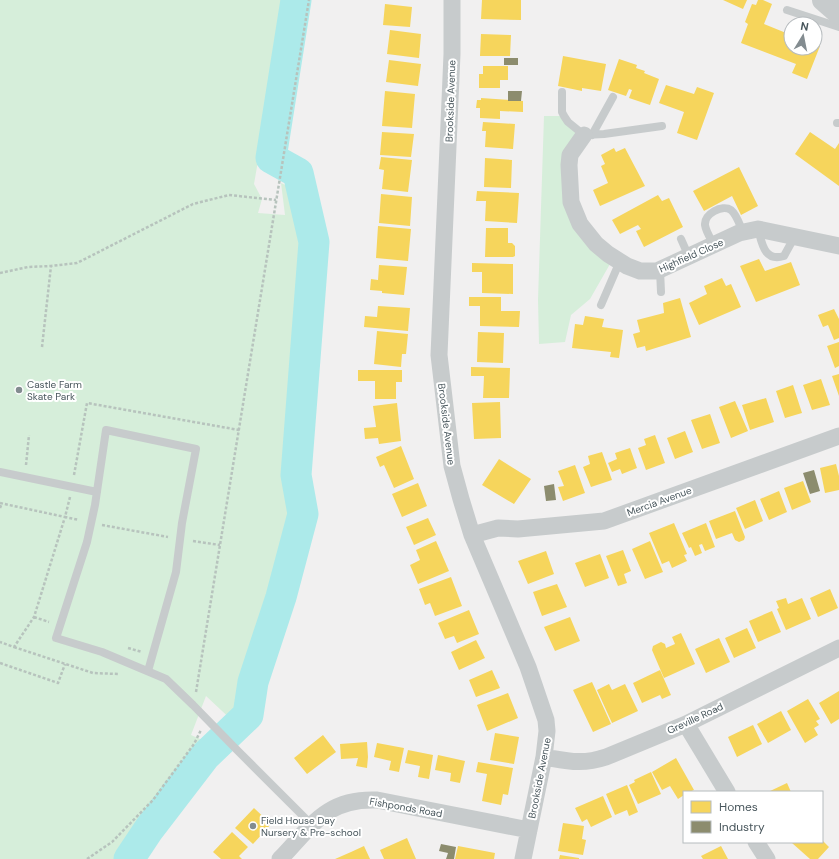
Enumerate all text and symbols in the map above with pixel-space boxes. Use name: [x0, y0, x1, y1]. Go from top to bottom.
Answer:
north arrow: [783, 16, 823, 56]
text: N: [800, 19, 810, 34]
street label: Brookside Avenue: [443, 59, 458, 142]
street label: Highfield Close: [657, 235, 726, 275]
place label: Castle Farm Skate Park: [27, 378, 82, 403]
street label: Brookside Avenue: [435, 382, 458, 466]
marker: Castle Farm Skate Park: [14, 385, 24, 395]
street label: Mercia Avenue: [625, 484, 694, 519]
street label: Greville Road: [665, 700, 725, 737]
street label: Brookside Avenue: [525, 736, 554, 820]
legend: [683, 791, 823, 843]
street label: Fishponds Road: [369, 795, 443, 820]
text: Homes: [719, 799, 758, 815]
place label: Field House Day Nursery & Pre-school: [261, 814, 361, 839]
text: Industry: [719, 819, 765, 835]
marker: Field House Day Nursery & Pre-school: [248, 821, 258, 831]

